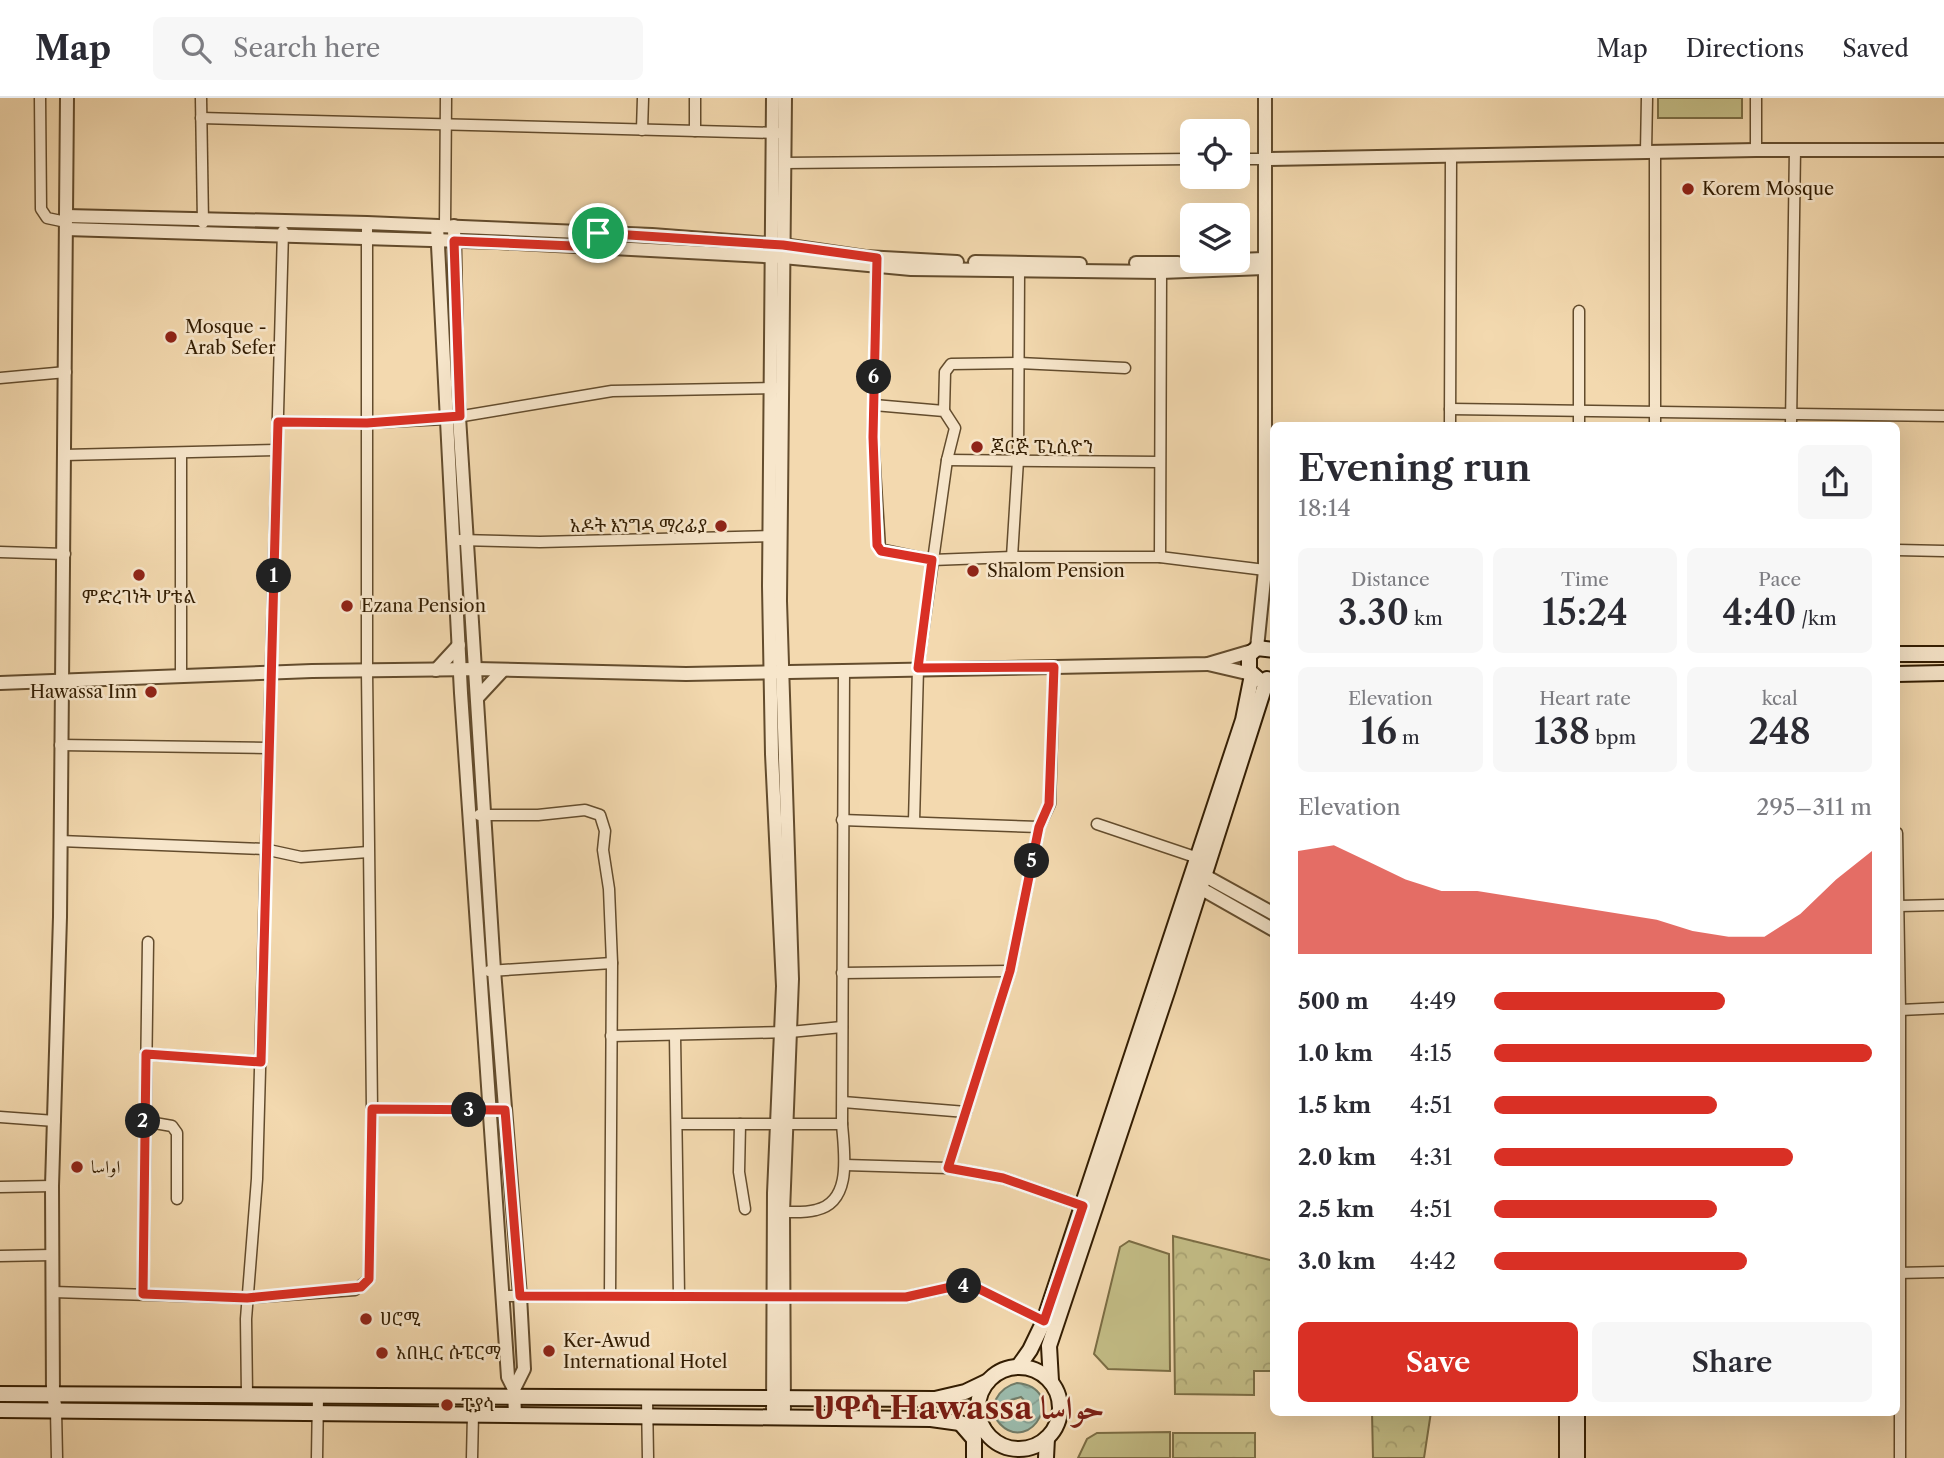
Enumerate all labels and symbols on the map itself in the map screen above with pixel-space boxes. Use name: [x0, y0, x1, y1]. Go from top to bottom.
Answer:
place label: Korem Mosque: [1702, 178, 1834, 200]
marker: Korem Mosque: [1680, 181, 1696, 197]
pin: [568, 203, 628, 263]
place label: Mosque - Arab Sefer: [184, 316, 276, 359]
marker: Mosque - Arab Sefer: [163, 329, 179, 345]
pin: 6: [856, 360, 892, 394]
place label: ጆርጅ ፔኒሲዮን: [991, 436, 1093, 458]
marker: ጆርጅ ፔኒሲዮን: [969, 439, 985, 455]
place label: አዶት እንግዳ ማረፊያ: [570, 515, 707, 537]
marker: አዶት እንግዳ ማረፊያ: [713, 518, 729, 534]
pin: 1: [256, 559, 292, 594]
place label: Shalom Pension: [987, 560, 1125, 582]
marker: Shalom Pension: [965, 563, 981, 579]
marker: ምድረገነት ሆቴል: [131, 567, 147, 583]
place label: ምድረገነት ሆቴል: [82, 586, 196, 608]
place label: Ezana Pension: [361, 595, 486, 617]
marker: Ezana Pension: [339, 598, 355, 614]
place label: Hawassa Inn: [30, 681, 137, 703]
marker: Hawassa Inn: [143, 684, 159, 700]
pin: 5: [1014, 844, 1050, 878]
pin: 3: [452, 1093, 486, 1128]
pin: 2: [125, 1104, 160, 1138]
place label: اواسا: [91, 1156, 120, 1178]
marker: اواسا: [69, 1159, 85, 1175]
pin: 4: [946, 1268, 982, 1304]
place label: ሀሮሚ: [380, 1308, 421, 1330]
marker: ሀሮሚ: [358, 1311, 374, 1327]
place label: Ker-Awud International Hotel: [563, 1330, 727, 1373]
place label: አበዚር ሱፔርማ: [396, 1342, 501, 1364]
marker: Ker-Awud International Hotel: [541, 1343, 557, 1359]
marker: አበዚር ሱፔርማ: [374, 1345, 390, 1361]
district label: ሀዋሳ Hawassa حواسا: [813, 1388, 1105, 1428]
place label: ፒያሳ: [461, 1394, 494, 1416]
marker: ፒያሳ: [439, 1397, 455, 1413]

